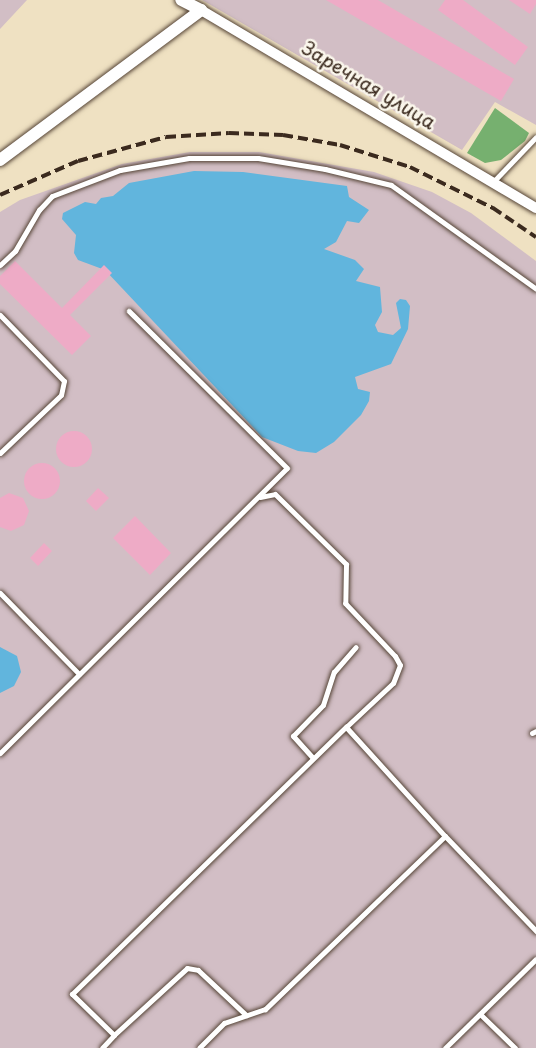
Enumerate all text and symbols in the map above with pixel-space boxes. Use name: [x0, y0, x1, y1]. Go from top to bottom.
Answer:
street label: Заречная улица: [298, 36, 440, 134]

